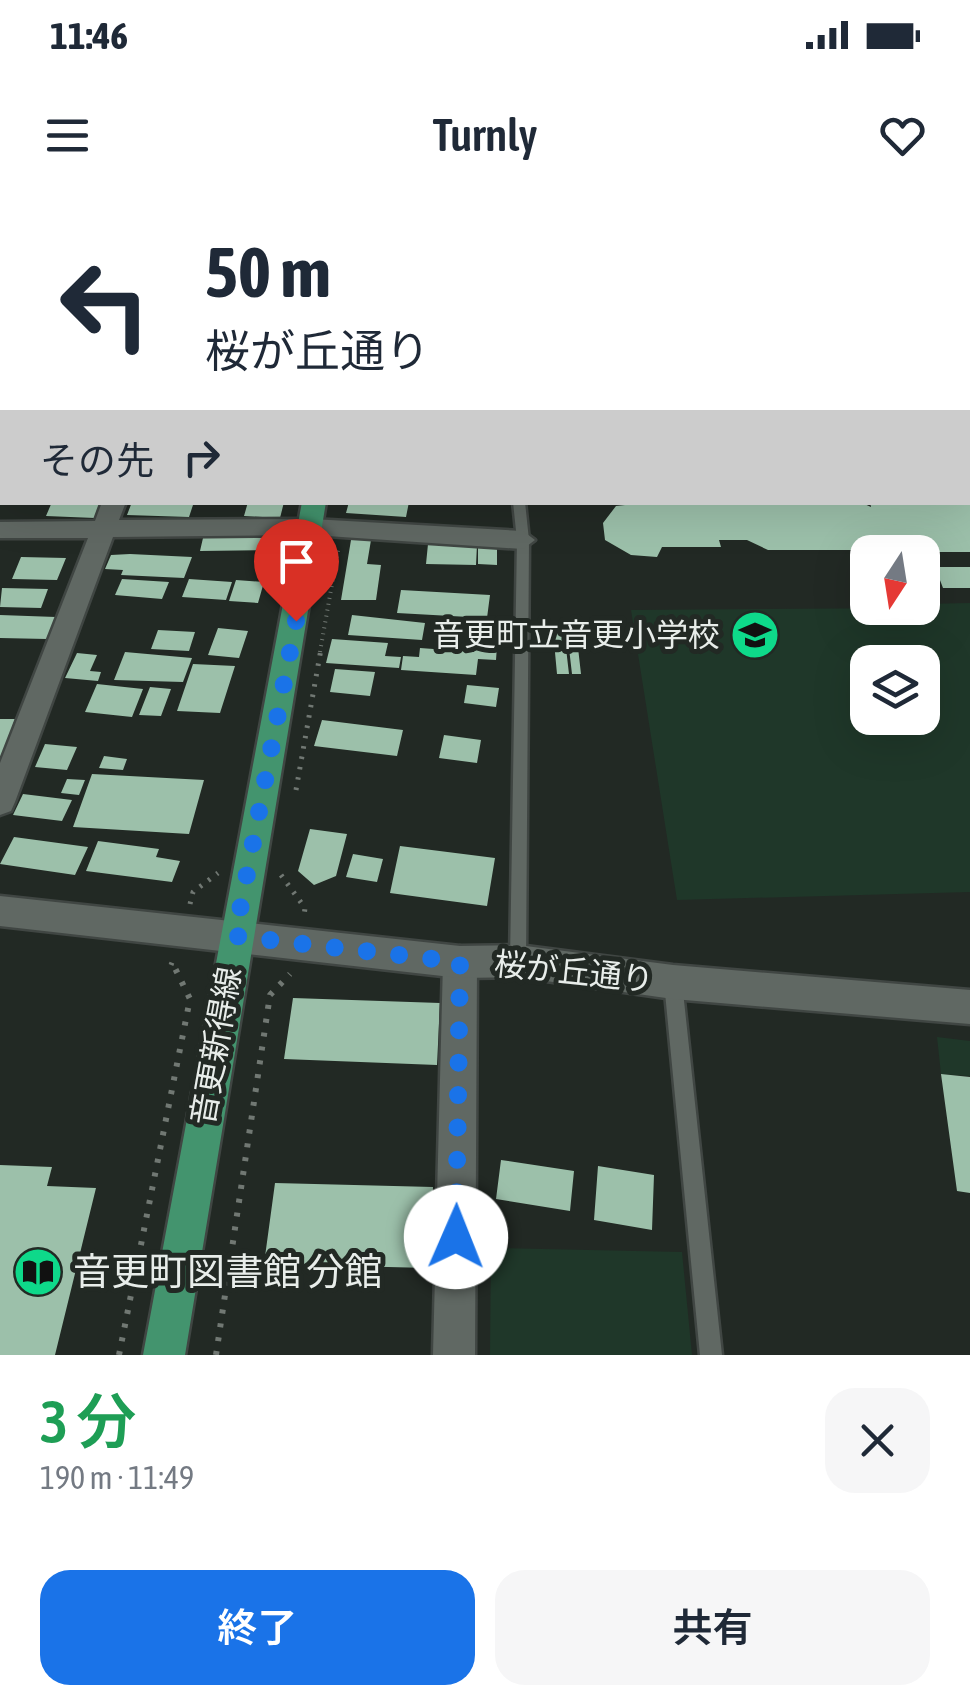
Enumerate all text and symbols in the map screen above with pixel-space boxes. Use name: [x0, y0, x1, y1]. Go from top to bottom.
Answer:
text: 11:46: [50, 14, 128, 57]
icon: menu: [40, 108, 95, 163]
icon: heart: [875, 108, 930, 163]
text: Turnly: [433, 109, 537, 161]
text: 50 m: [205, 232, 331, 312]
icon: left: [40, 240, 170, 370]
text: 桜が丘通り: [205, 325, 430, 377]
icon: right: [174, 430, 229, 485]
text: その先: [40, 439, 154, 482]
pin: [254, 519, 339, 622]
icon: arrive: [269, 534, 324, 589]
north arrow: [850, 535, 940, 625]
map controls: [850, 535, 940, 735]
school or university icon: 音更町立音更小学校: [729, 609, 781, 661]
place label: 音更町立音更小学校: [432, 616, 720, 653]
button: layers: [850, 645, 940, 735]
street label: 桜が丘通り: [493, 945, 656, 998]
street label: 音更新得線: [183, 964, 248, 1128]
position arrow: [404, 1185, 508, 1289]
library icon: 音更町図書館 分館: [12, 1246, 64, 1298]
place label: 音更町図書館 分館: [73, 1250, 382, 1293]
text: 3 分: [40, 1387, 136, 1456]
button: close: [825, 1388, 930, 1493]
text: 190 m · 11:49: [40, 1459, 194, 1496]
button: 終了: [40, 1570, 475, 1685]
button: 共有: [495, 1570, 930, 1685]

